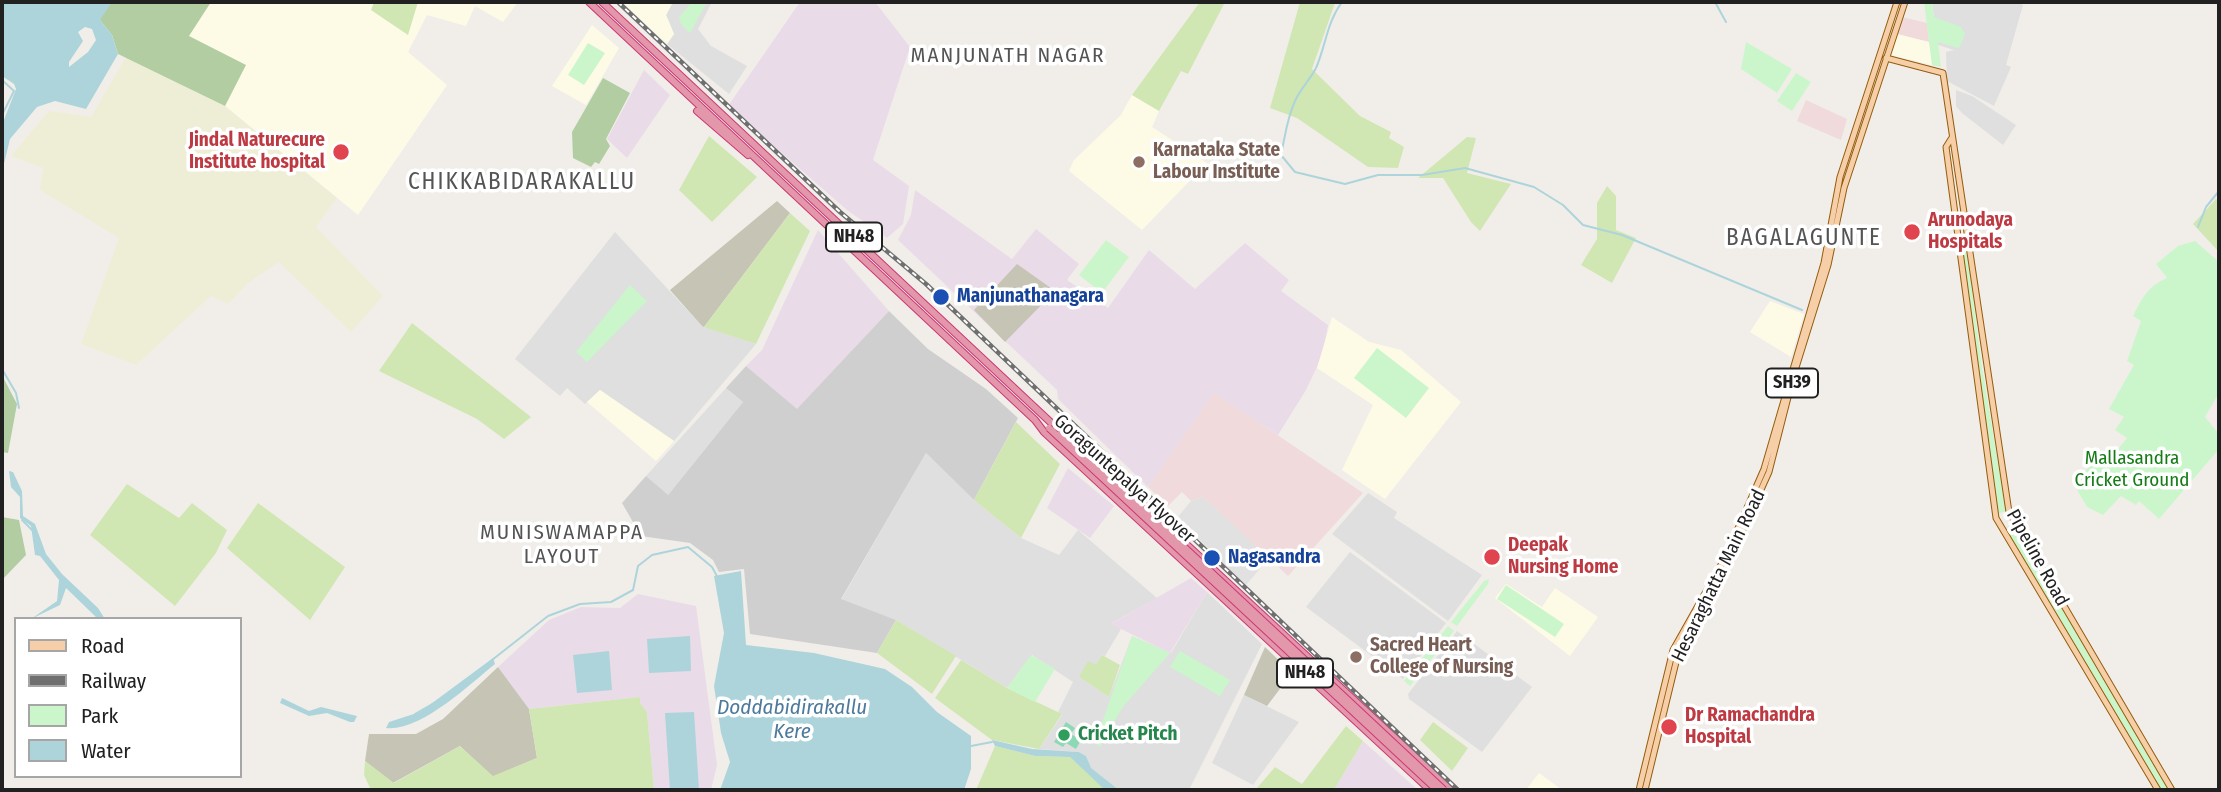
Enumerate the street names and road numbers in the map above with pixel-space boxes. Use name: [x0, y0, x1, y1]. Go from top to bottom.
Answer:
road number: NH48: [826, 222, 882, 251]
road number: SH39: [1766, 368, 1818, 398]
street label: Goraguntepalya Flyover: [1049, 410, 1199, 548]
street label: Hesaraghatta Main Road: [1667, 486, 1771, 666]
street label: Pipeline Road: [2001, 506, 2073, 610]
road number: NH48: [1277, 658, 1333, 688]

